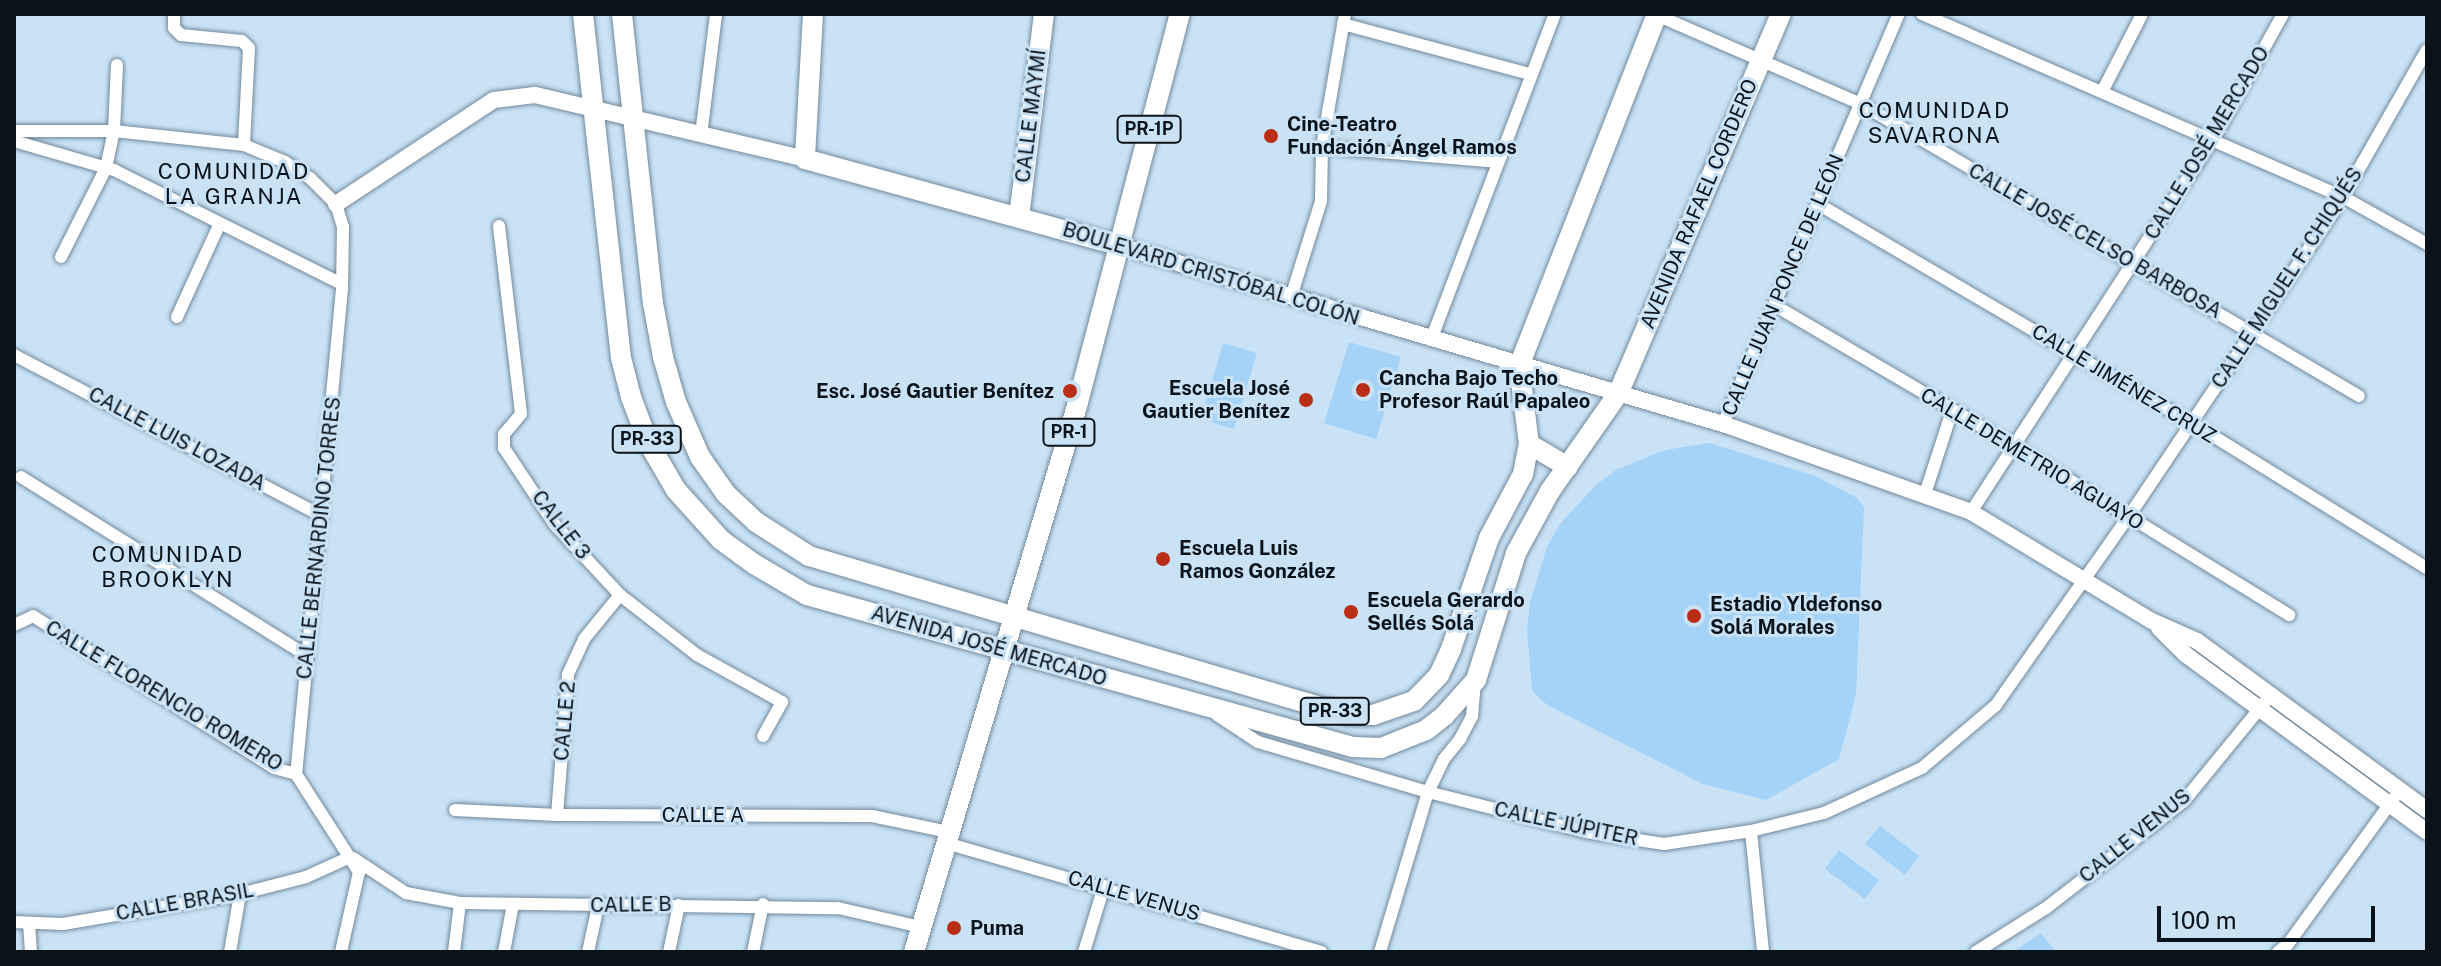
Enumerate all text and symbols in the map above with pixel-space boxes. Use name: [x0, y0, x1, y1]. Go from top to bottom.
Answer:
street label: CALLE JOSÉ MERCADO: [2140, 42, 2274, 244]
street label: CALLE MAYMÍ: [1011, 48, 1051, 184]
street label: AVENIDA RAFAEL CORDERO: [1635, 76, 1763, 332]
district label: COMUNIDAD SAVARONA: [1859, 97, 2011, 148]
place label: Cine-Teatro Fundación Ángel Ramos: [1287, 112, 1517, 159]
road number: PR-1P: [1115, 115, 1183, 143]
marker: Cine-Teatro Fundación Ángel Ramos: [1262, 127, 1280, 145]
street label: CALLE JUAN PONCE DE LEÓN: [1717, 151, 1849, 419]
district label: COMUNIDAD LA GRANJA: [158, 158, 310, 210]
street label: CALLE JOSÉ CELSO BARBOSA: [1964, 159, 2226, 323]
street label: CALLE MIGUEL F. CHIQUÉS: [2207, 163, 2367, 393]
street label: BOULEVARD CRISTÓBAL COLÓN: [1060, 217, 1362, 331]
street label: CALLE JIMÉNEZ CRUZ: [2028, 319, 2220, 449]
place label: Cancha Bajo Techo Profesor Raúl Papaleo: [1379, 366, 1590, 413]
place label: Escuela José Gautier Benítez: [1142, 376, 1290, 423]
place label: Esc. José Gautier Benítez: [816, 379, 1054, 403]
marker: Cancha Bajo Techo Profesor Raúl Papaleo: [1354, 381, 1372, 399]
street label: CALLE LUIS LOZADA: [84, 382, 270, 496]
marker: Esc. José Gautier Benítez: [1061, 382, 1079, 400]
street label: CALLE DEMETRIO AGUAYO: [1916, 383, 2148, 535]
marker: Escuela José Gautier Benítez: [1297, 391, 1315, 409]
street label: CALLE BERNARDINO TORRES: [292, 396, 346, 680]
road number: PR-1: [1041, 418, 1097, 446]
road number: PR-33: [611, 425, 683, 453]
street label: CALLE 3: [527, 486, 595, 564]
place label: Escuela Luis Ramos González: [1179, 536, 1336, 583]
district label: COMUNIDAD BROOKLYN: [92, 541, 244, 592]
marker: Escuela Luis Ramos González: [1154, 550, 1172, 568]
place label: Escuela Gerardo Sellés Solá: [1367, 588, 1525, 635]
place label: Estadio Yldefonso Solá Morales: [1710, 592, 1882, 639]
street label: AVENIDA JOSÉ MERCADO: [869, 601, 1109, 691]
marker: Escuela Gerardo Sellés Solá: [1342, 603, 1360, 621]
marker: Estadio Yldefonso Solá Morales: [1685, 607, 1703, 625]
street label: CALLE FLORENCIO ROMERO: [41, 616, 287, 776]
street label: CALLE 2: [550, 680, 580, 762]
road number: PR-33: [1299, 697, 1371, 725]
street label: CALLE VENUS: [2074, 784, 2196, 888]
street label: CALLE JÚPITER: [1492, 797, 1640, 851]
street label: CALLE A: [662, 803, 744, 827]
street label: CALLE VENUS: [1065, 866, 1203, 926]
street label: CALLE BRASIL: [114, 878, 256, 926]
scale bar: [2161, 890, 2379, 940]
street label: CALLE B: [590, 892, 672, 918]
text: 100 m: [2171, 906, 2237, 934]
place label: Puma: [970, 916, 1024, 940]
marker: Puma: [945, 919, 963, 937]

